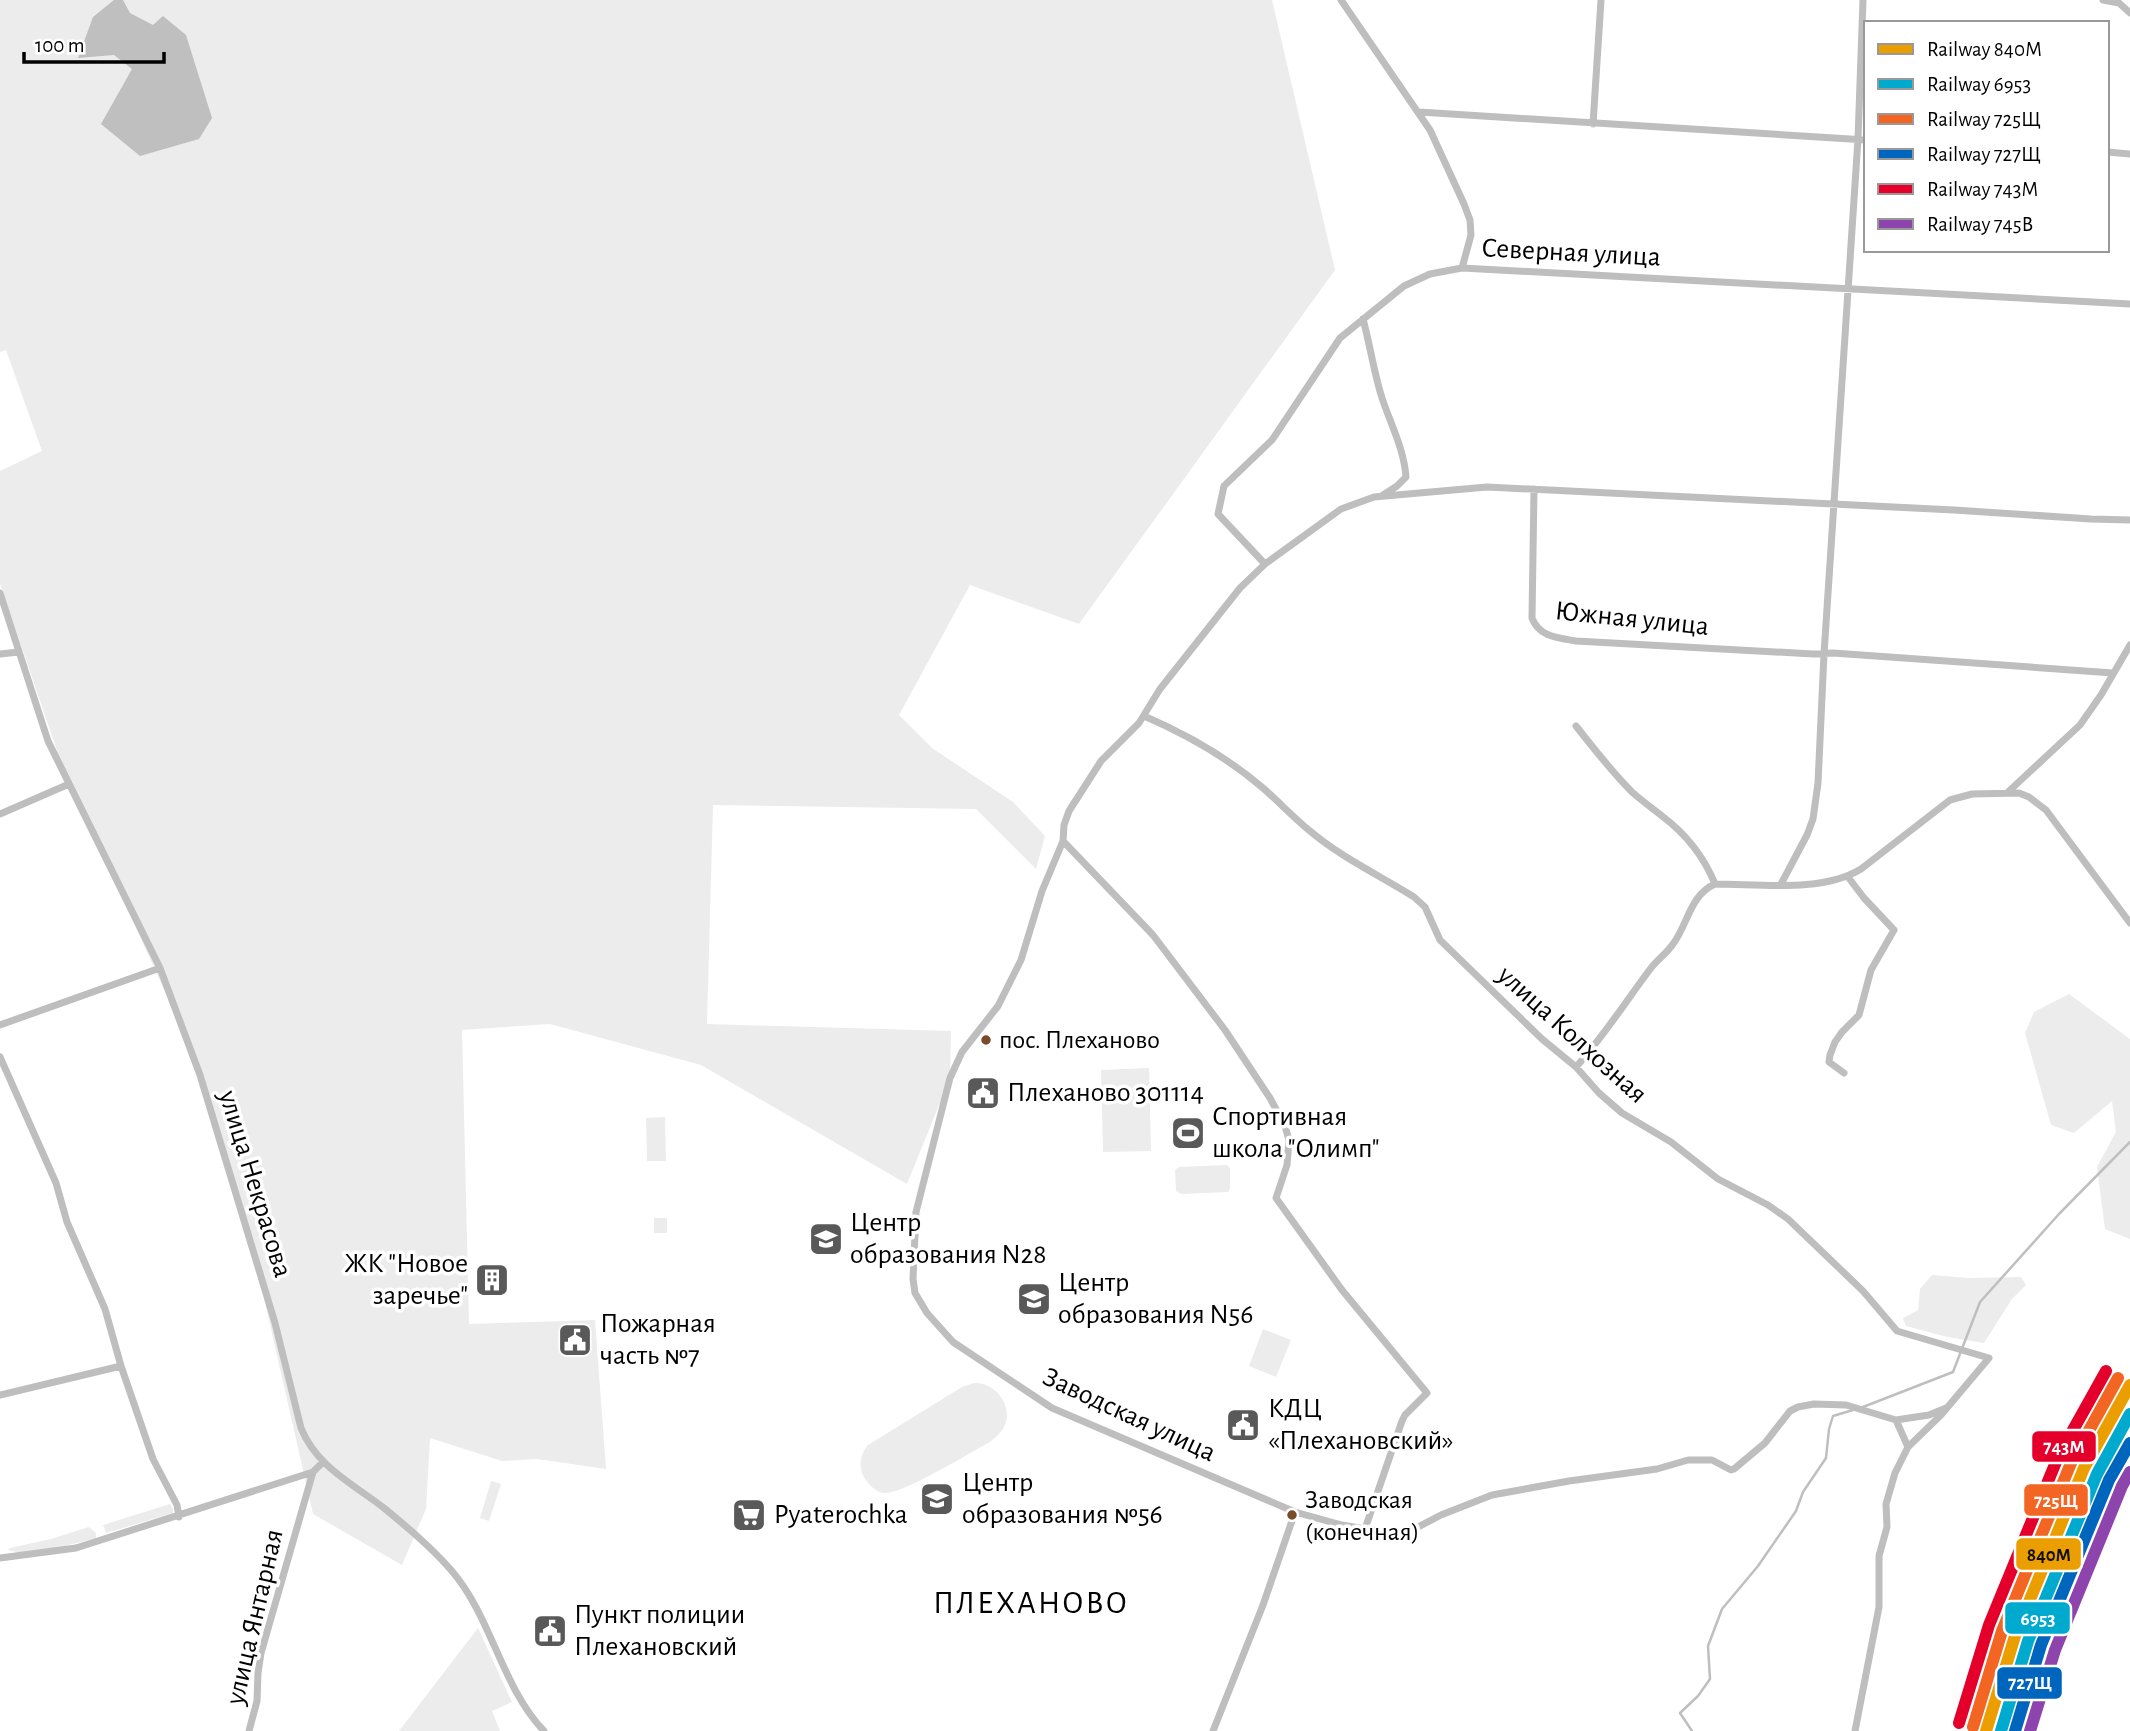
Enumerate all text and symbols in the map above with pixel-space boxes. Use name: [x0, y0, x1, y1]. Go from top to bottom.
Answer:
scale bar: [24, 21, 164, 65]
legend: [1864, 21, 2109, 252]
text: 100 m: [35, 35, 85, 56]
text: Railway 840М: [1927, 39, 2042, 60]
text: Railway 6953: [1927, 74, 2031, 95]
text: Railway 725Щ: [1927, 109, 2041, 130]
text: Railway 727Щ: [1927, 144, 2041, 165]
text: Railway 743М: [1927, 179, 2039, 200]
text: Railway 745В: [1927, 214, 2033, 235]
street label: Северная улица: [1481, 234, 1662, 272]
street label: Южная улица: [1554, 597, 1711, 641]
street label: улица Колхозная: [1491, 960, 1652, 1109]
place label: пос. Плеханово: [999, 1027, 1160, 1053]
marker: пос. Плеханово: [979, 1033, 993, 1047]
public building icon: Плеханово 301114: [964, 1074, 1002, 1112]
place label: Плеханово 301114: [1007, 1079, 1204, 1107]
street label: улица Некрасова: [213, 1086, 297, 1281]
place label: Спортивная школа "Олимп": [1212, 1103, 1380, 1163]
sports icon: Спортивная школа "Олимп": [1169, 1114, 1207, 1152]
place label: Центр образования N28: [850, 1209, 1047, 1269]
school or university icon: Центр образования N28: [807, 1220, 845, 1258]
place label: ЖК "Новое заречье": [344, 1250, 468, 1310]
building icon: ЖК "Новое заречье": [473, 1261, 511, 1299]
place label: Центр образования N56: [1058, 1269, 1253, 1329]
school or university icon: Центр образования N56: [1015, 1280, 1053, 1318]
place label: Пожарная часть №7: [600, 1310, 716, 1370]
public building icon: Пожарная часть №7: [556, 1321, 594, 1359]
street label: Заводская улица: [1038, 1363, 1220, 1467]
place label: КДЦ «Плехановский»: [1268, 1395, 1454, 1455]
public building icon: КДЦ «Плехановский»: [1224, 1406, 1262, 1444]
line badge: 743М: [2031, 1430, 2097, 1463]
text: 743М: [2043, 1438, 2085, 1457]
place label: Центр образования №56: [962, 1469, 1163, 1529]
school or university icon: Центр образования №56: [918, 1480, 956, 1518]
line badge: 725Щ: [2023, 1483, 2089, 1517]
place label: Заводская (конечная): [1305, 1487, 1420, 1545]
text: 725Щ: [2034, 1492, 2078, 1511]
supermarket icon: Pyaterochka: [730, 1496, 768, 1534]
place label: Pyaterochka: [774, 1501, 908, 1529]
marker: Заводская (конечная): [1285, 1508, 1299, 1522]
street label: улица Янтарная: [221, 1527, 289, 1708]
line badge: 840М: [2015, 1537, 2082, 1571]
text: 840М: [2027, 1546, 2071, 1565]
district label: ПЛЕХАНОВО: [933, 1587, 1129, 1619]
place label: Пункт полиции Плехановский: [574, 1601, 745, 1661]
line badge: 6953: [2004, 1601, 2071, 1635]
text: 6953: [2021, 1610, 2055, 1629]
public building icon: Пункт полиции Плехановский: [531, 1612, 569, 1650]
line badge: 727Щ: [1996, 1666, 2063, 1700]
text: 727Щ: [2008, 1674, 2052, 1693]

